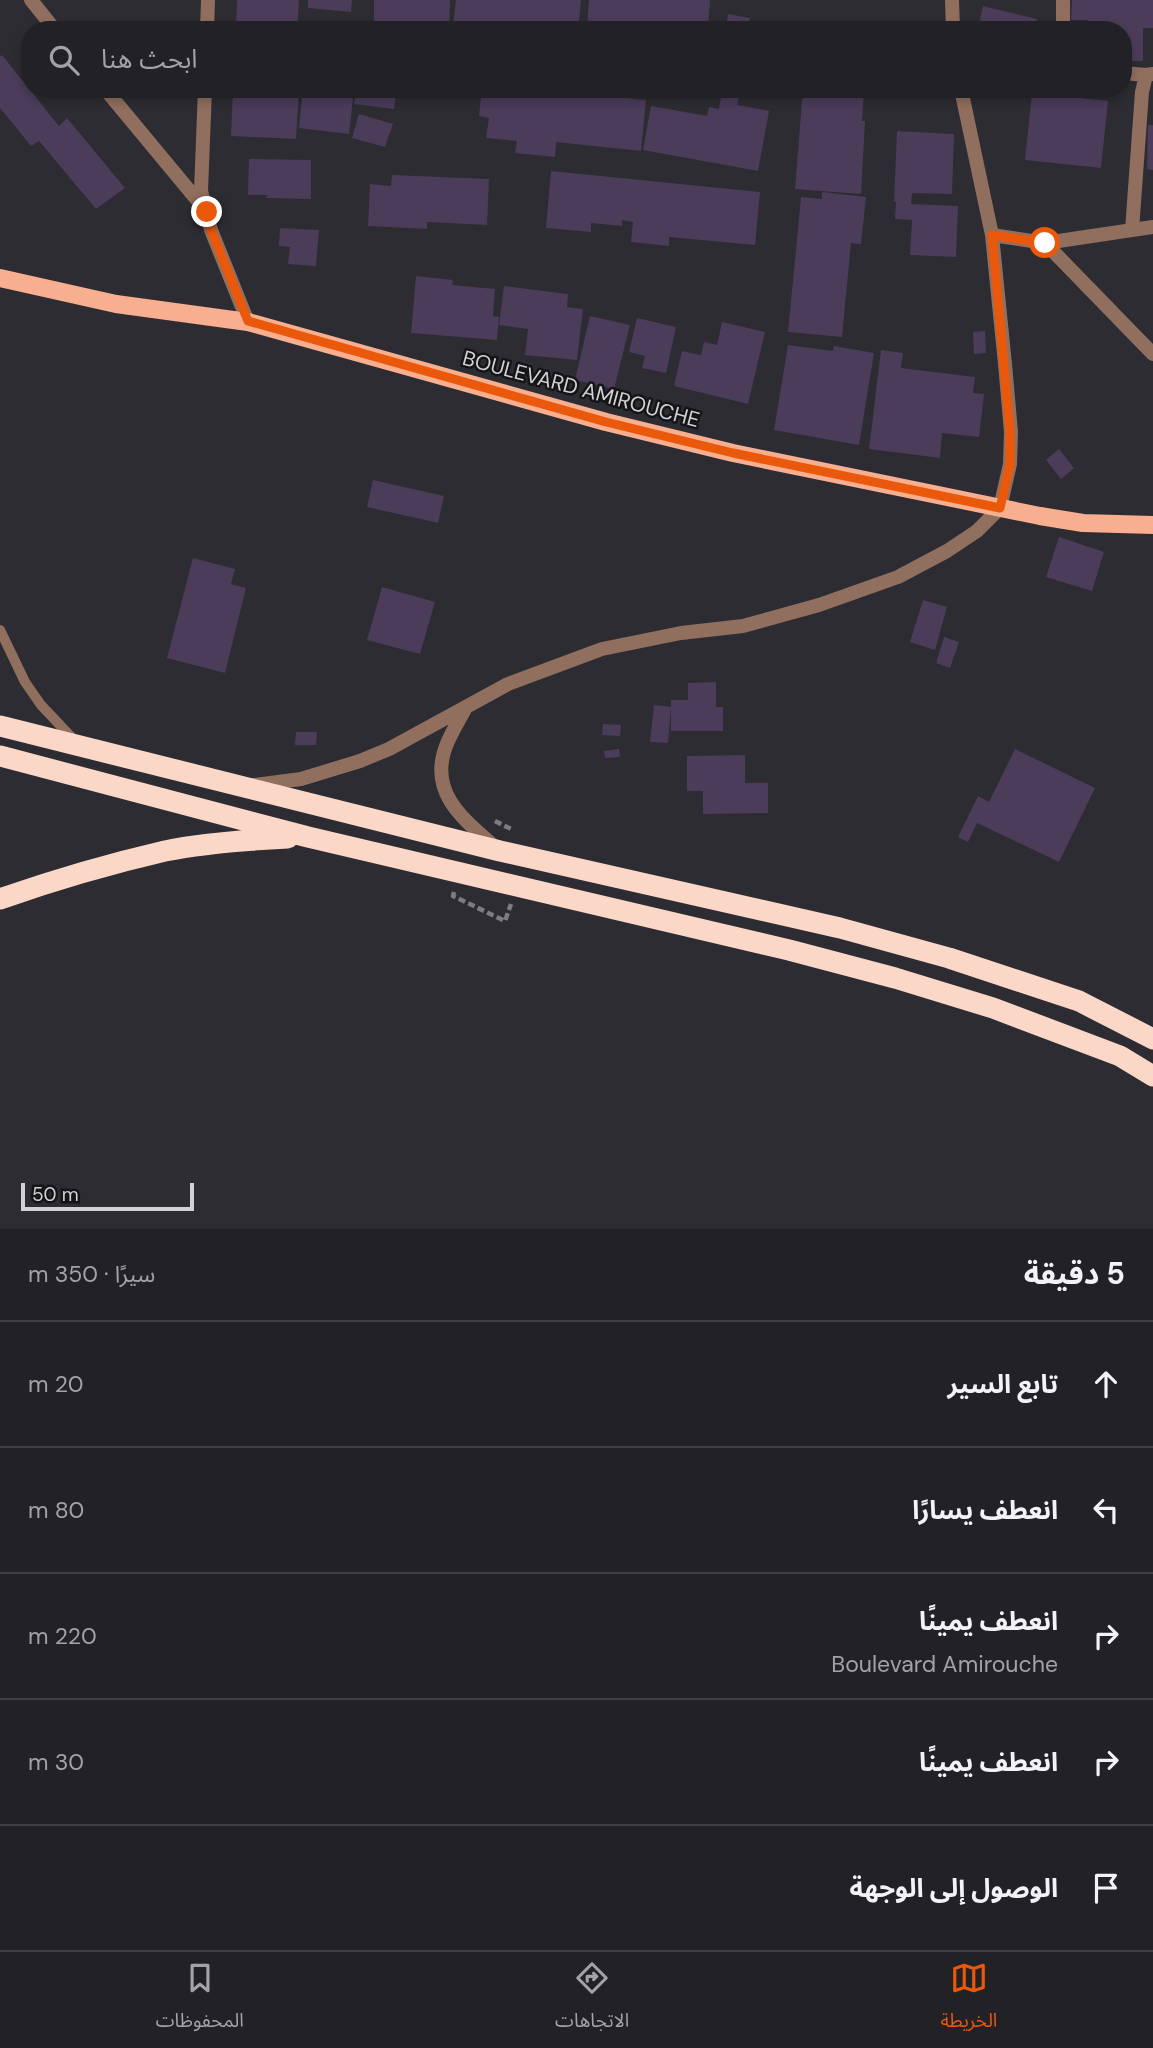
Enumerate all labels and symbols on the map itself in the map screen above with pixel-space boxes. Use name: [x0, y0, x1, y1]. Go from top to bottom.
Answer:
route end: [191, 196, 222, 227]
route start: [1029, 227, 1060, 258]
street label: BOULEVARD AMIROUCHE: [459, 344, 703, 434]
scale bar: [21, 1180, 194, 1212]

